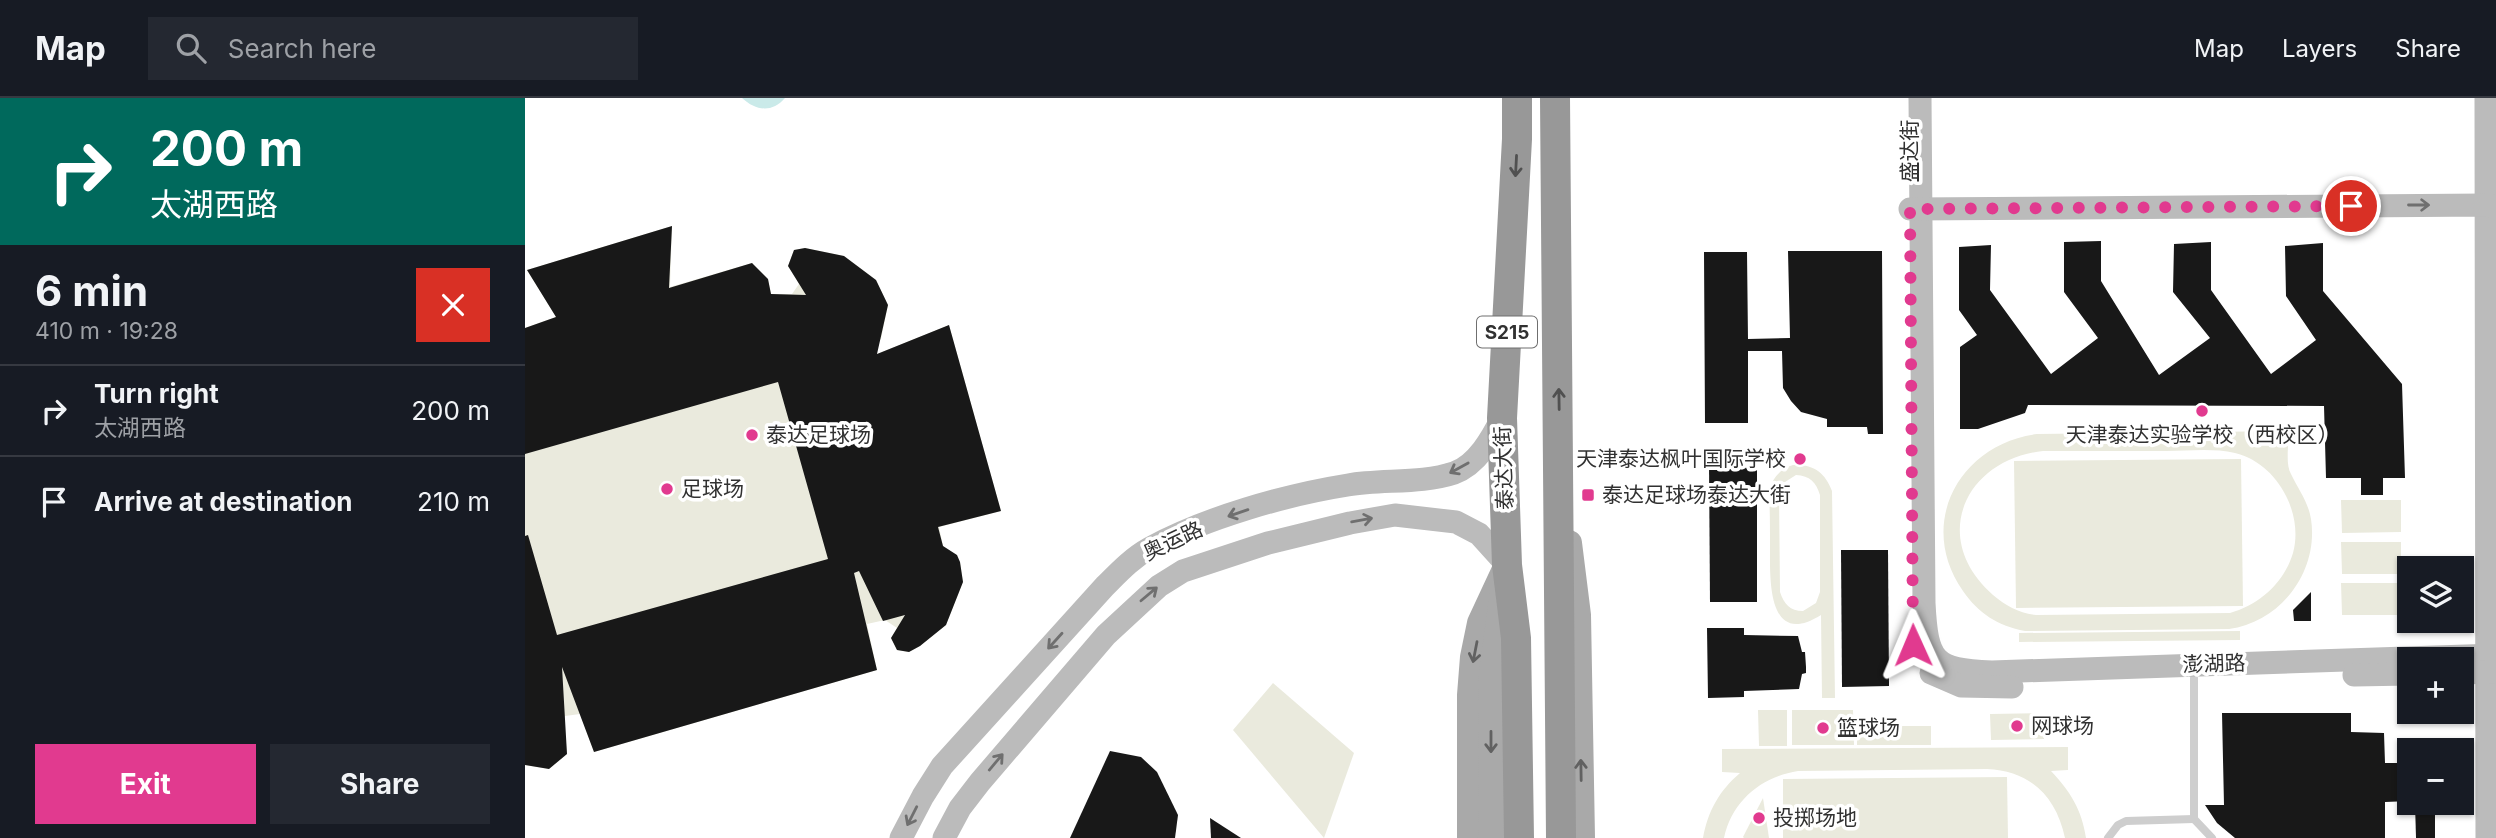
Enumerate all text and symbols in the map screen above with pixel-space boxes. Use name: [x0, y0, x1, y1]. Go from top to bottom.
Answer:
search box: [148, 17, 638, 80]
text: Map: [35, 28, 106, 68]
icon: search: [172, 29, 210, 67]
text: Search here: [228, 33, 376, 64]
text: Map: [2194, 34, 2244, 63]
text: Layers: [2282, 34, 2357, 63]
text: Share: [2395, 34, 2461, 63]
text: 200 m: [150, 119, 303, 178]
street label: 盛达街: [1897, 120, 1922, 183]
icon: right: [35, 126, 126, 217]
one-way arrow: [1509, 154, 1522, 177]
pin: [2321, 176, 2381, 236]
text: 太湖西路: [150, 185, 278, 224]
icon: arrive: [2332, 187, 2370, 225]
one-way arrow: [2408, 198, 2431, 212]
text: 6 min: [35, 265, 148, 316]
button: close: [416, 268, 490, 342]
road number: S215: [1477, 316, 1537, 348]
text: 410 m · 19:28: [35, 317, 178, 345]
text: Turn right: [94, 378, 219, 409]
one-way arrow: [1552, 388, 1566, 411]
icon: right: [35, 392, 73, 430]
text: 200 m: [411, 395, 490, 426]
marker: 天津泰达实验学校（西校区）: [2194, 403, 2210, 419]
text: 太湖西路: [94, 414, 186, 442]
place label: 泰达足球场: [766, 422, 871, 447]
place label: 天津泰达实验学校（西校区）: [2066, 422, 2339, 447]
street label: 泰达大街: [1490, 426, 1517, 510]
marker: 泰达足球场: [744, 427, 760, 443]
place label: 天津泰达枫叶国际学校: [1576, 446, 1786, 471]
marker: 天津泰达枫叶国际学校: [1792, 451, 1808, 467]
one-way arrow: [1450, 461, 1470, 475]
place label: 足球场: [681, 476, 744, 501]
marker: 足球场: [659, 481, 675, 497]
place label: 泰达足球场泰达大街: [1602, 482, 1791, 507]
icon: arrive: [35, 483, 73, 521]
text: Arrive at destination: [94, 486, 353, 517]
text: 210 m: [417, 486, 490, 517]
marker: 泰达足球场泰达大街: [1580, 487, 1596, 503]
one-way arrow: [1227, 508, 1249, 520]
one-way arrow: [1350, 513, 1373, 526]
street label: 奥运路: [1139, 516, 1207, 565]
map controls: [2397, 556, 2474, 815]
button: layers: [2397, 556, 2474, 633]
one-way arrow: [1140, 586, 1158, 602]
position arrow: [1876, 608, 1950, 682]
one-way arrow: [1047, 632, 1064, 649]
one-way arrow: [1467, 640, 1481, 663]
button: +: [2397, 647, 2474, 724]
street label: 澎湖路: [2182, 650, 2246, 677]
place label: 网球场: [2031, 713, 2094, 738]
place label: 篮球场: [1837, 715, 1900, 740]
marker: 网球场: [2009, 718, 2025, 734]
marker: 篮球场: [1815, 720, 1831, 736]
one-way arrow: [1484, 730, 1498, 753]
button: −: [2397, 738, 2474, 815]
button: Exit: [35, 744, 256, 824]
button: Share: [270, 744, 490, 824]
one-way arrow: [988, 753, 1004, 771]
one-way arrow: [1574, 759, 1588, 782]
one-way arrow: [905, 805, 918, 826]
place label: 投掷场地: [1773, 805, 1857, 830]
marker: 投掷场地: [1751, 810, 1767, 826]

